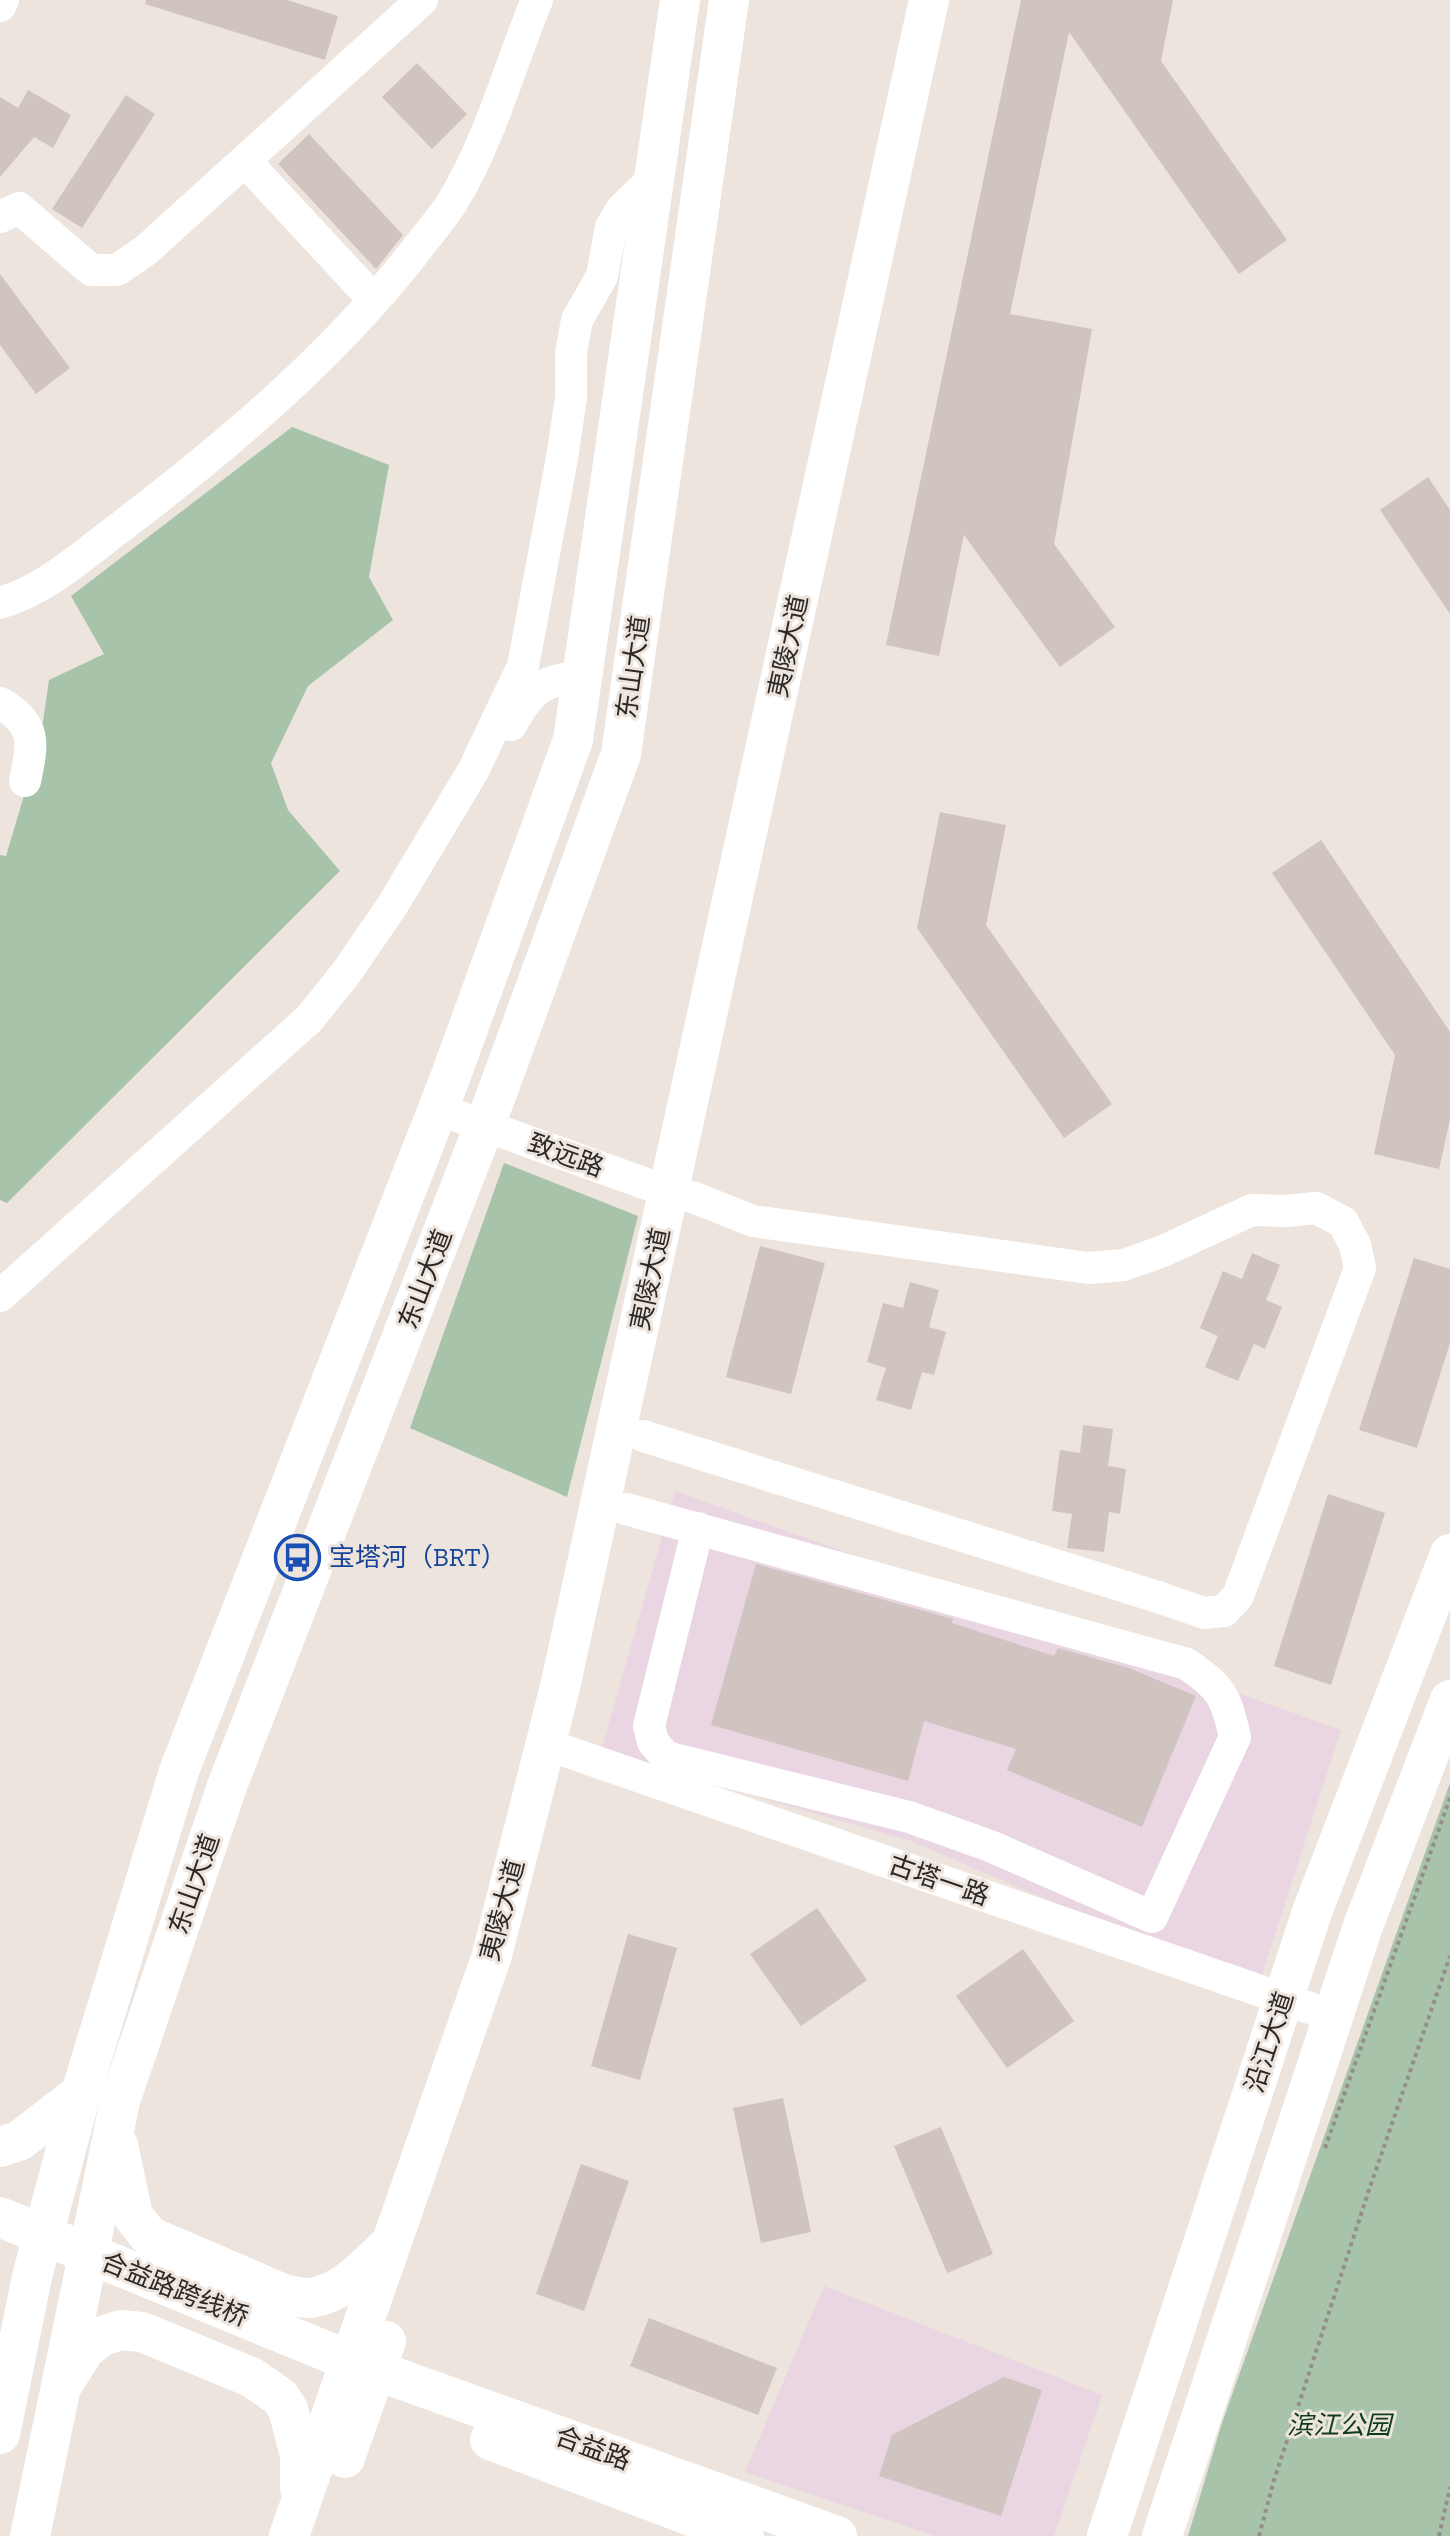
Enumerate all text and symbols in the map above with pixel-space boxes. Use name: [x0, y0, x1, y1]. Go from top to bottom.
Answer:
street label: 夷陵大道: [762, 592, 814, 700]
street label: 东山大道: [610, 613, 656, 721]
street label: 致远路: [524, 1127, 608, 1183]
street label: 东山大道: [391, 1225, 459, 1333]
street label: 夷陵大道: [624, 1225, 676, 1333]
bus stop icon: 宝塔河（BRT）: [274, 1533, 322, 1581]
place label: 宝塔河（BRT）: [329, 1541, 507, 1573]
street label: 东山大道: [162, 1830, 226, 1938]
street label: 古塔一路: [885, 1848, 993, 1912]
street label: 夷陵大道: [473, 1856, 531, 1964]
street label: 沿江大道: [1238, 1988, 1300, 2096]
street label: 合益路跨线桥: [97, 2245, 253, 2333]
park label: 滨江公园: [1287, 2409, 1395, 2441]
street label: 合益路: [551, 2420, 635, 2476]

